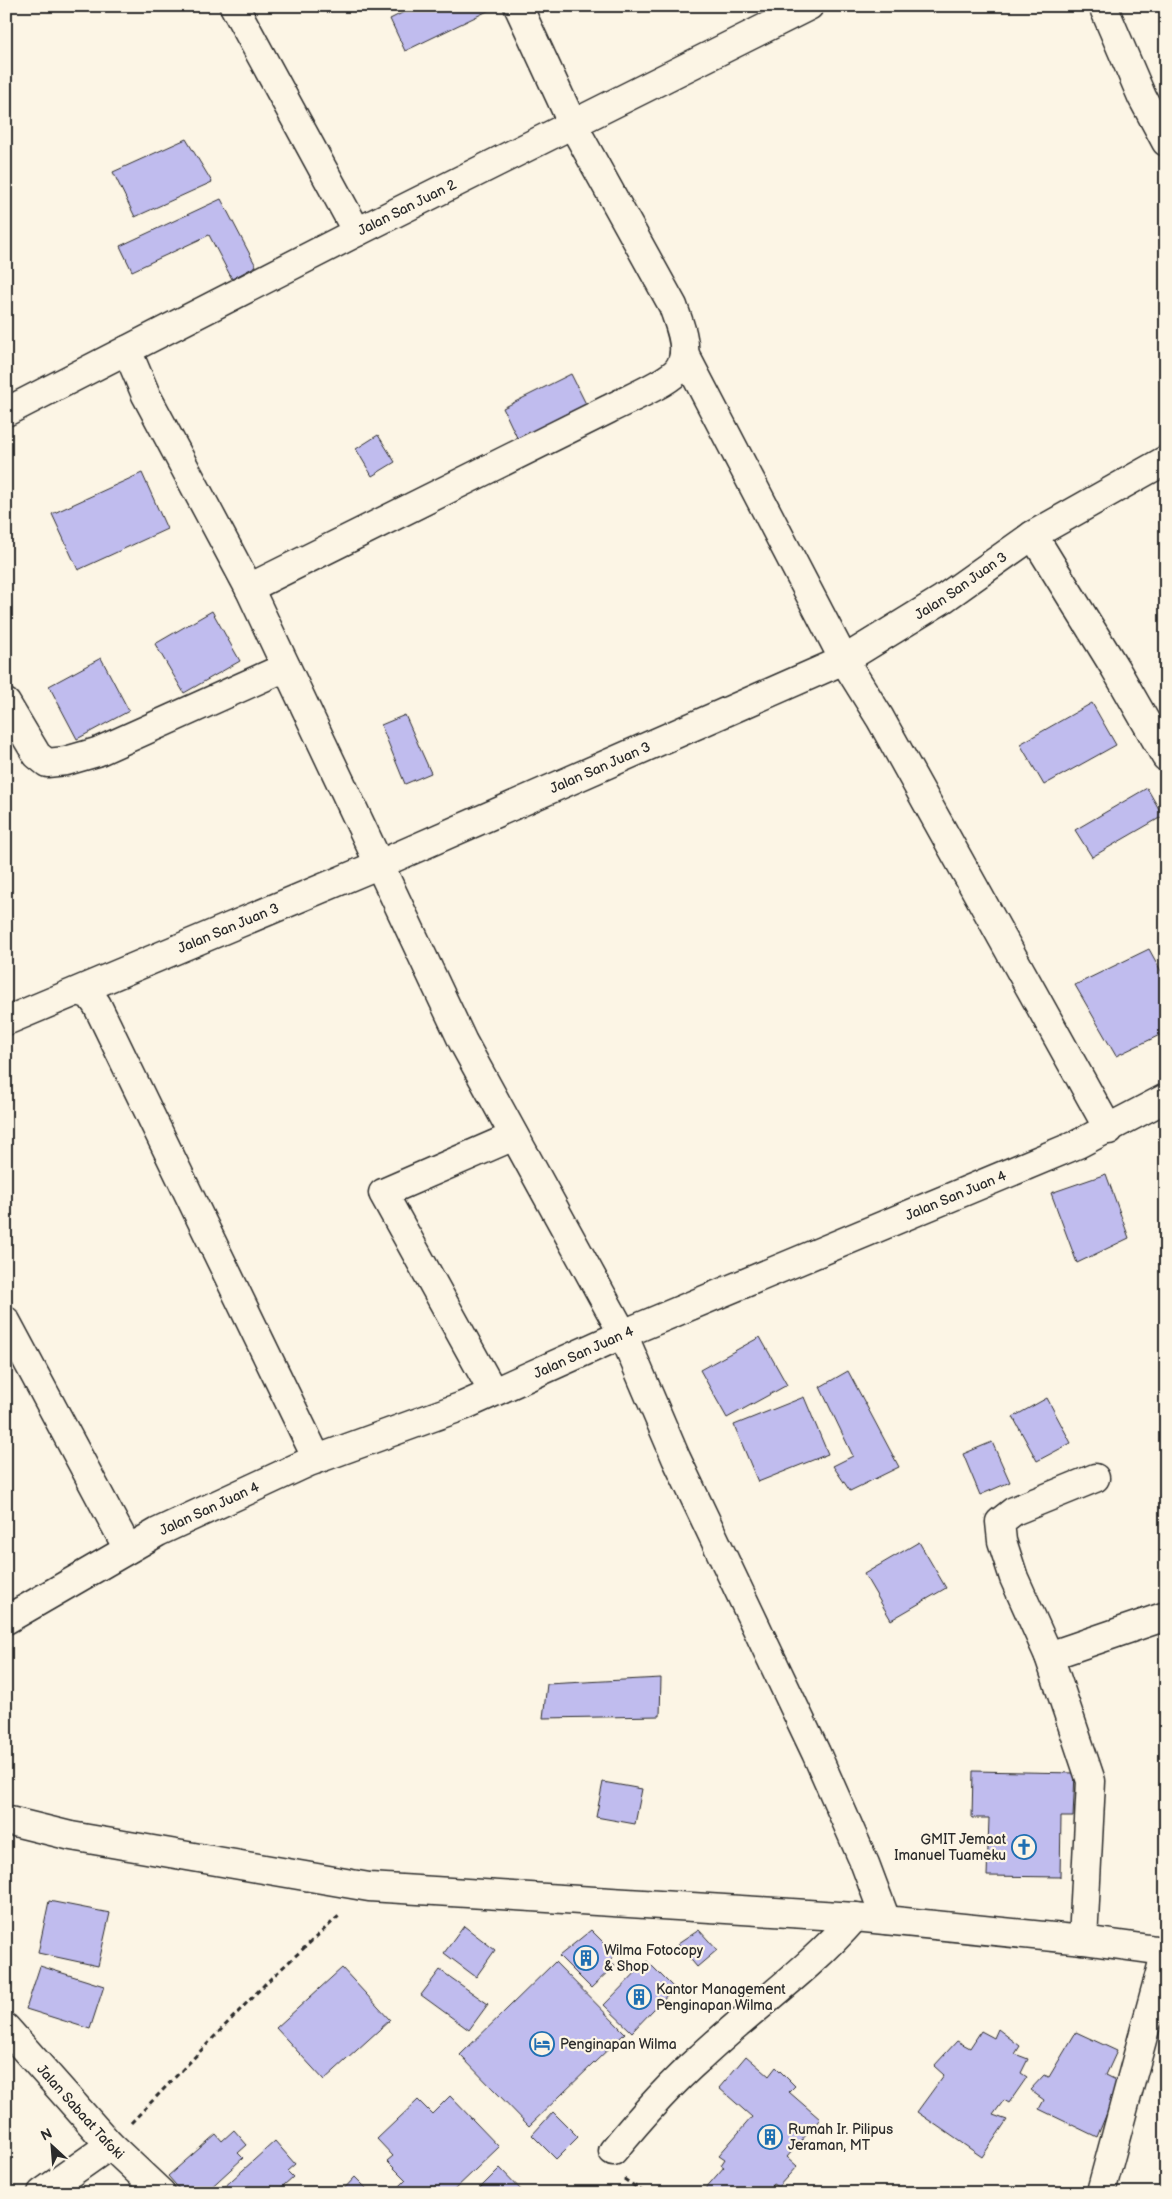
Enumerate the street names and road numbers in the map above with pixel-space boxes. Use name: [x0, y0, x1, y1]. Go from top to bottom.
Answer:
street label: Jalan San Juan 2: [355, 176, 460, 239]
street label: Jalan San Juan 3: [912, 548, 1010, 623]
street label: Jalan San Juan 3: [547, 738, 653, 797]
street label: Jalan San Juan 3: [175, 899, 282, 957]
street label: Jalan San Juan 4: [903, 1167, 1009, 1224]
street label: Jalan San Juan 4: [531, 1322, 637, 1382]
street label: Jalan San Juan 4: [157, 1478, 262, 1539]
street label: Jalan Sabaat Tafoki: [33, 2061, 127, 2163]

